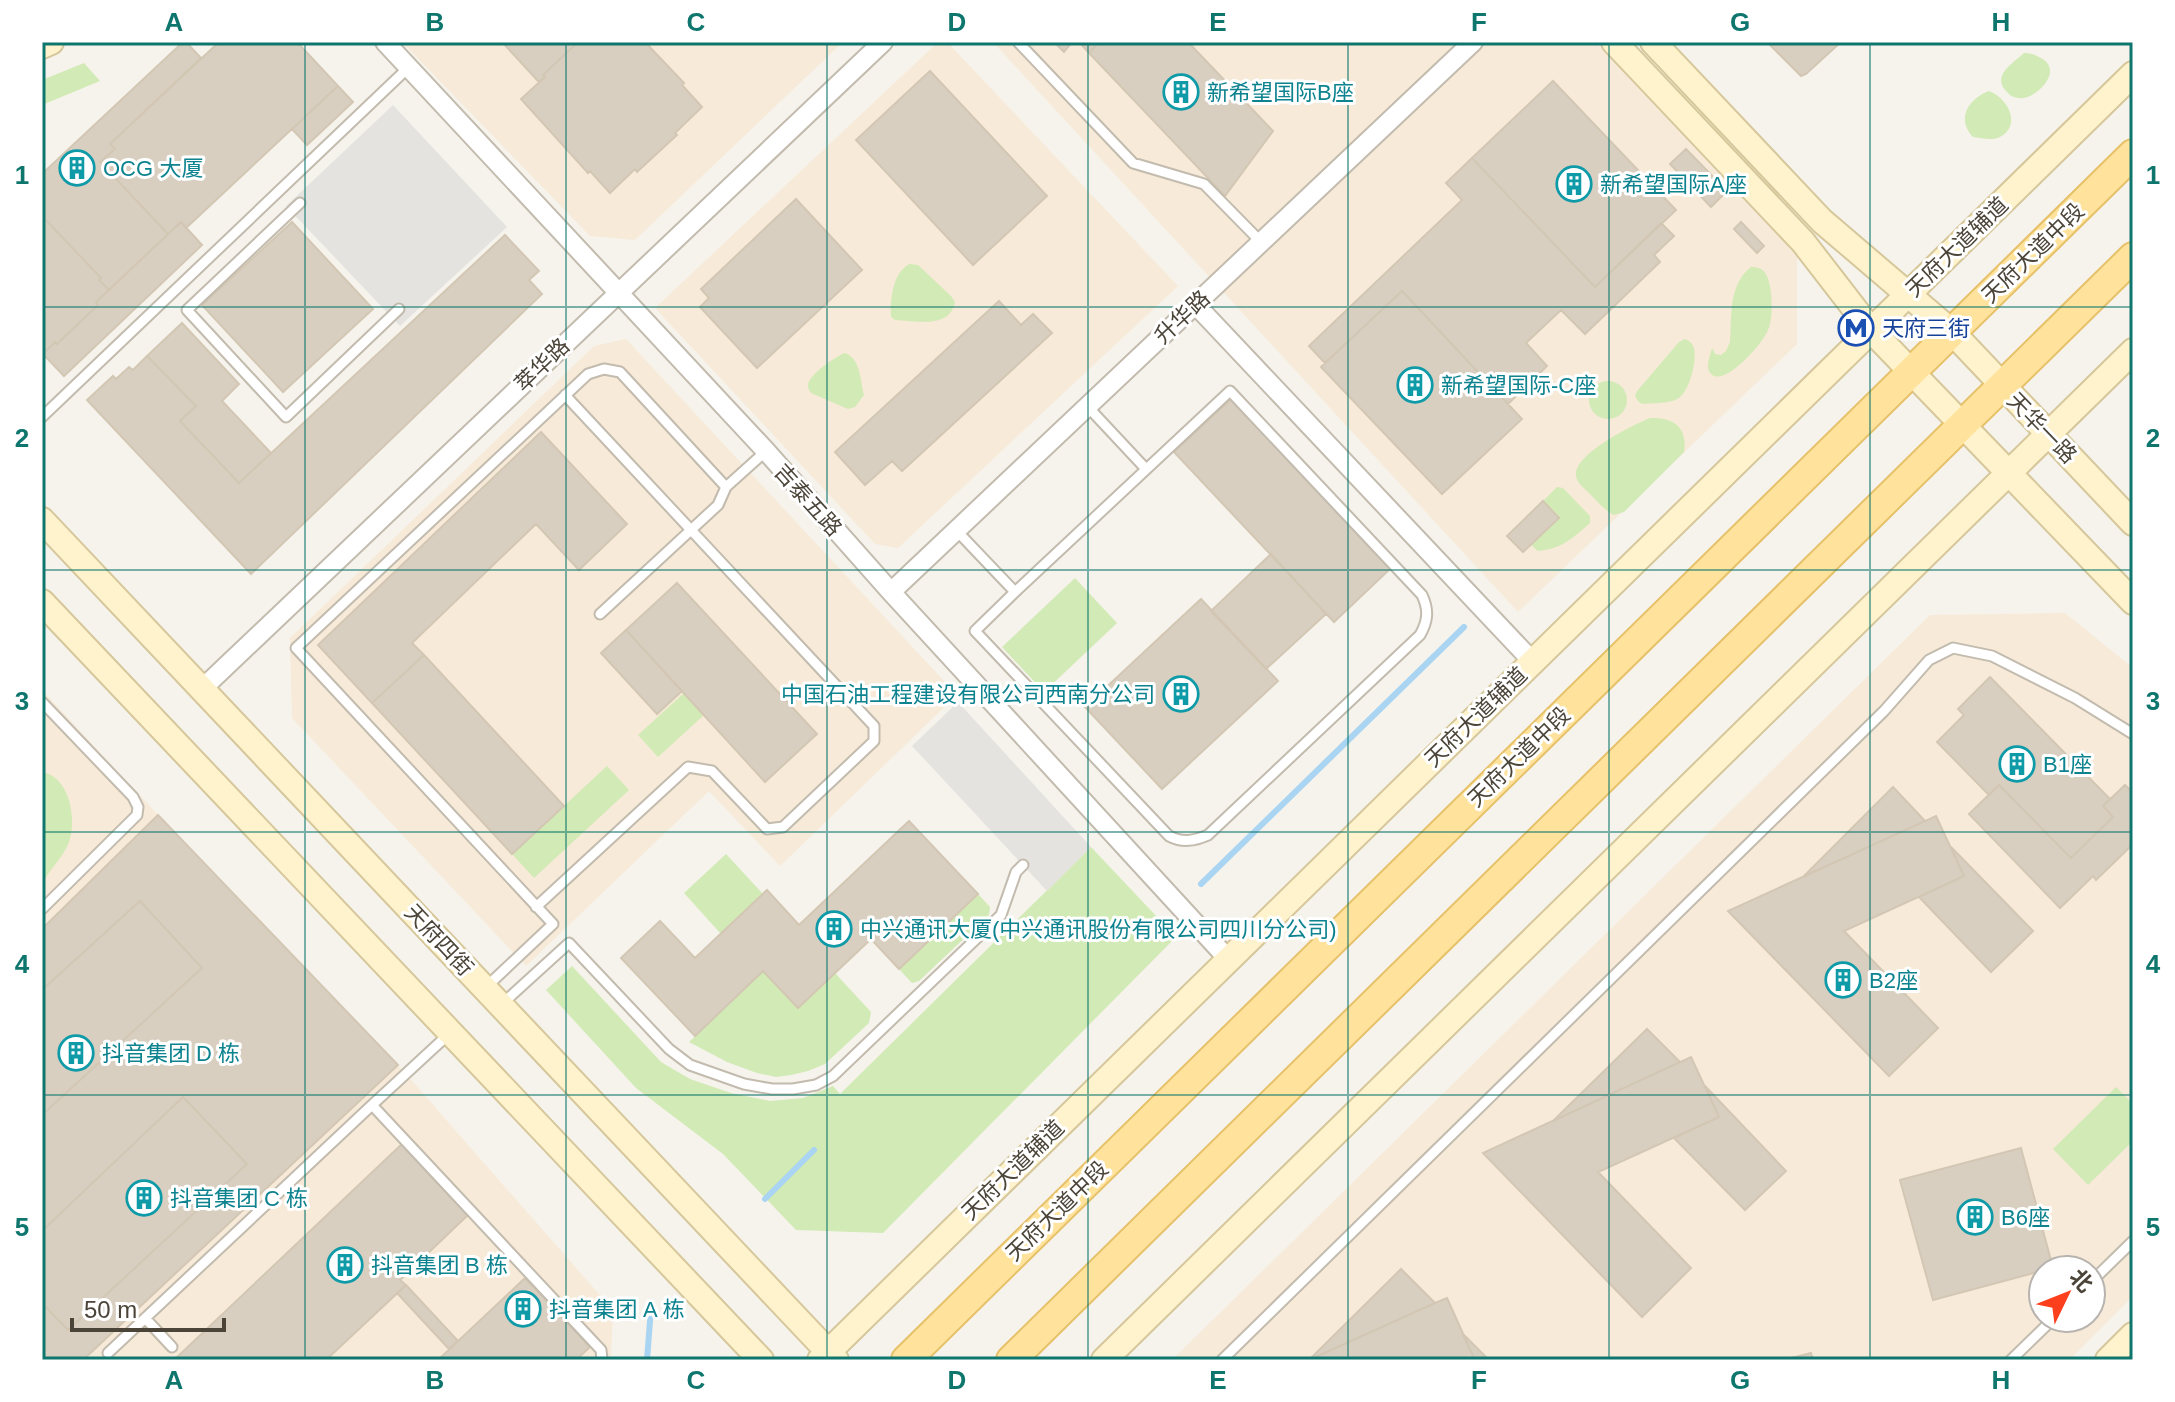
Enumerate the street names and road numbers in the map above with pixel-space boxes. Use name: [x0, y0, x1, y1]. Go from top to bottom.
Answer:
street label: 天府大道辅道: [1901, 192, 2013, 302]
street label: 天府大道中段: [1977, 198, 2089, 308]
street label: 升华路: [1149, 285, 1215, 349]
street label: 萃华路: [510, 333, 574, 397]
street label: 天华一路: [2002, 388, 2082, 468]
street label: 吉泰五路: [769, 459, 847, 541]
street label: 天府大道辅道: [1420, 662, 1532, 772]
street label: 天府大道中段: [1463, 702, 1575, 812]
street label: 天府四街: [400, 899, 478, 981]
street label: 天府大道辅道: [957, 1115, 1069, 1225]
street label: 天府大道中段: [1001, 1156, 1113, 1266]

